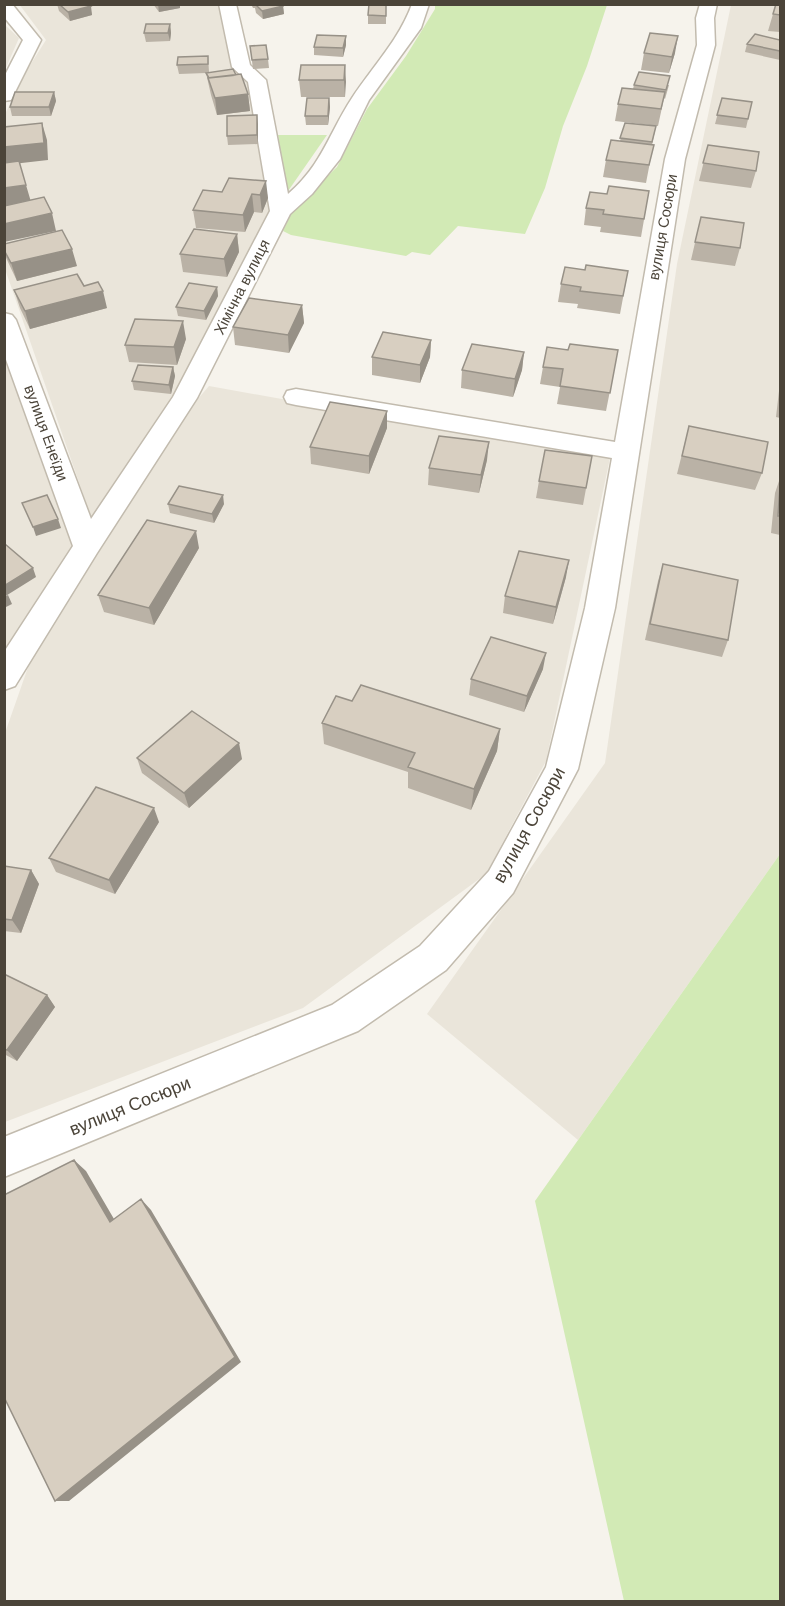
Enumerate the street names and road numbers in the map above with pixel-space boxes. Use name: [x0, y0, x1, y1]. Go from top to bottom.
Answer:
street label: вулиця Сосюри: [645, 173, 680, 281]
street label: Хімічна вулиця: [210, 236, 273, 337]
street label: вулиця Енеїди: [21, 383, 72, 483]
street label: вулиця Сосюри: [489, 764, 569, 886]
street label: вулиця Сосюри: [66, 1073, 194, 1139]

